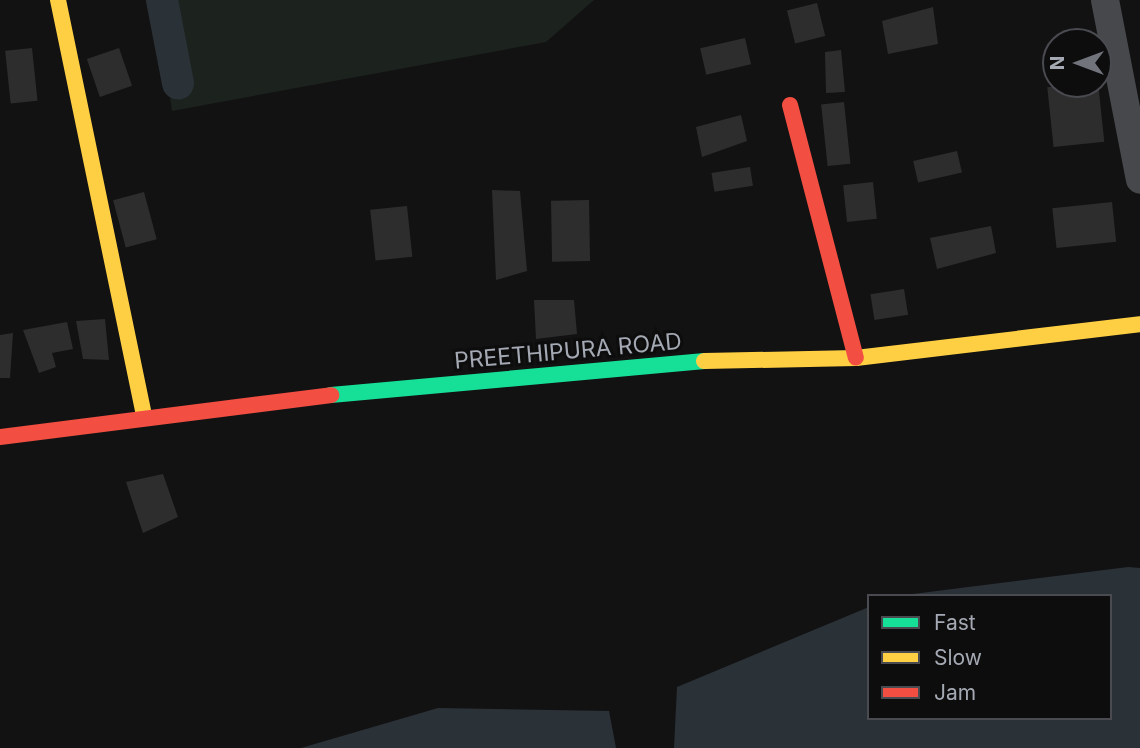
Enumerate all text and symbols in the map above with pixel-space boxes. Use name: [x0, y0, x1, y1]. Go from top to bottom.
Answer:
north arrow: [1042, 28, 1112, 98]
text: N: [1046, 56, 1069, 70]
street label: PREETHIPURA ROAD: [453, 327, 683, 375]
legend: [867, 594, 1112, 720]
text: Fast: [934, 610, 976, 635]
text: Slow: [934, 645, 982, 670]
text: Jam: [934, 680, 976, 705]

